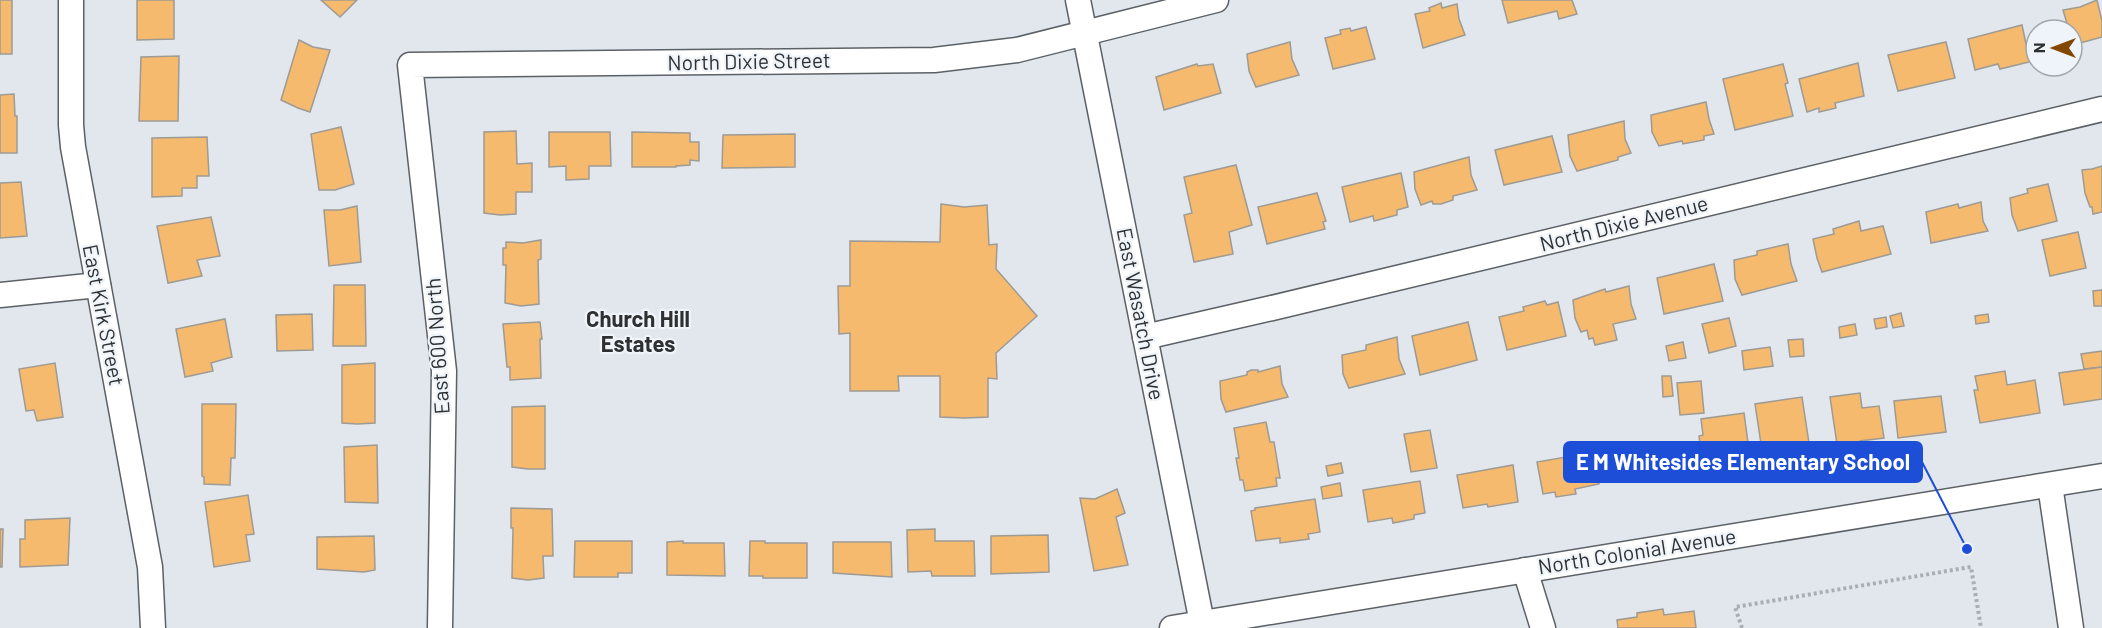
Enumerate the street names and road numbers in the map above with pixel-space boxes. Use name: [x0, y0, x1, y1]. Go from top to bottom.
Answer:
street label: North Dixie Street: [667, 47, 831, 74]
street label: North Dixie Avenue: [1537, 190, 1710, 256]
street label: East Wasatch Drive: [1113, 226, 1170, 402]
street label: East Kirk Street: [79, 242, 130, 387]
street label: East 600 North: [419, 277, 454, 415]
street label: North Colonial Avenue: [1536, 522, 1738, 579]

